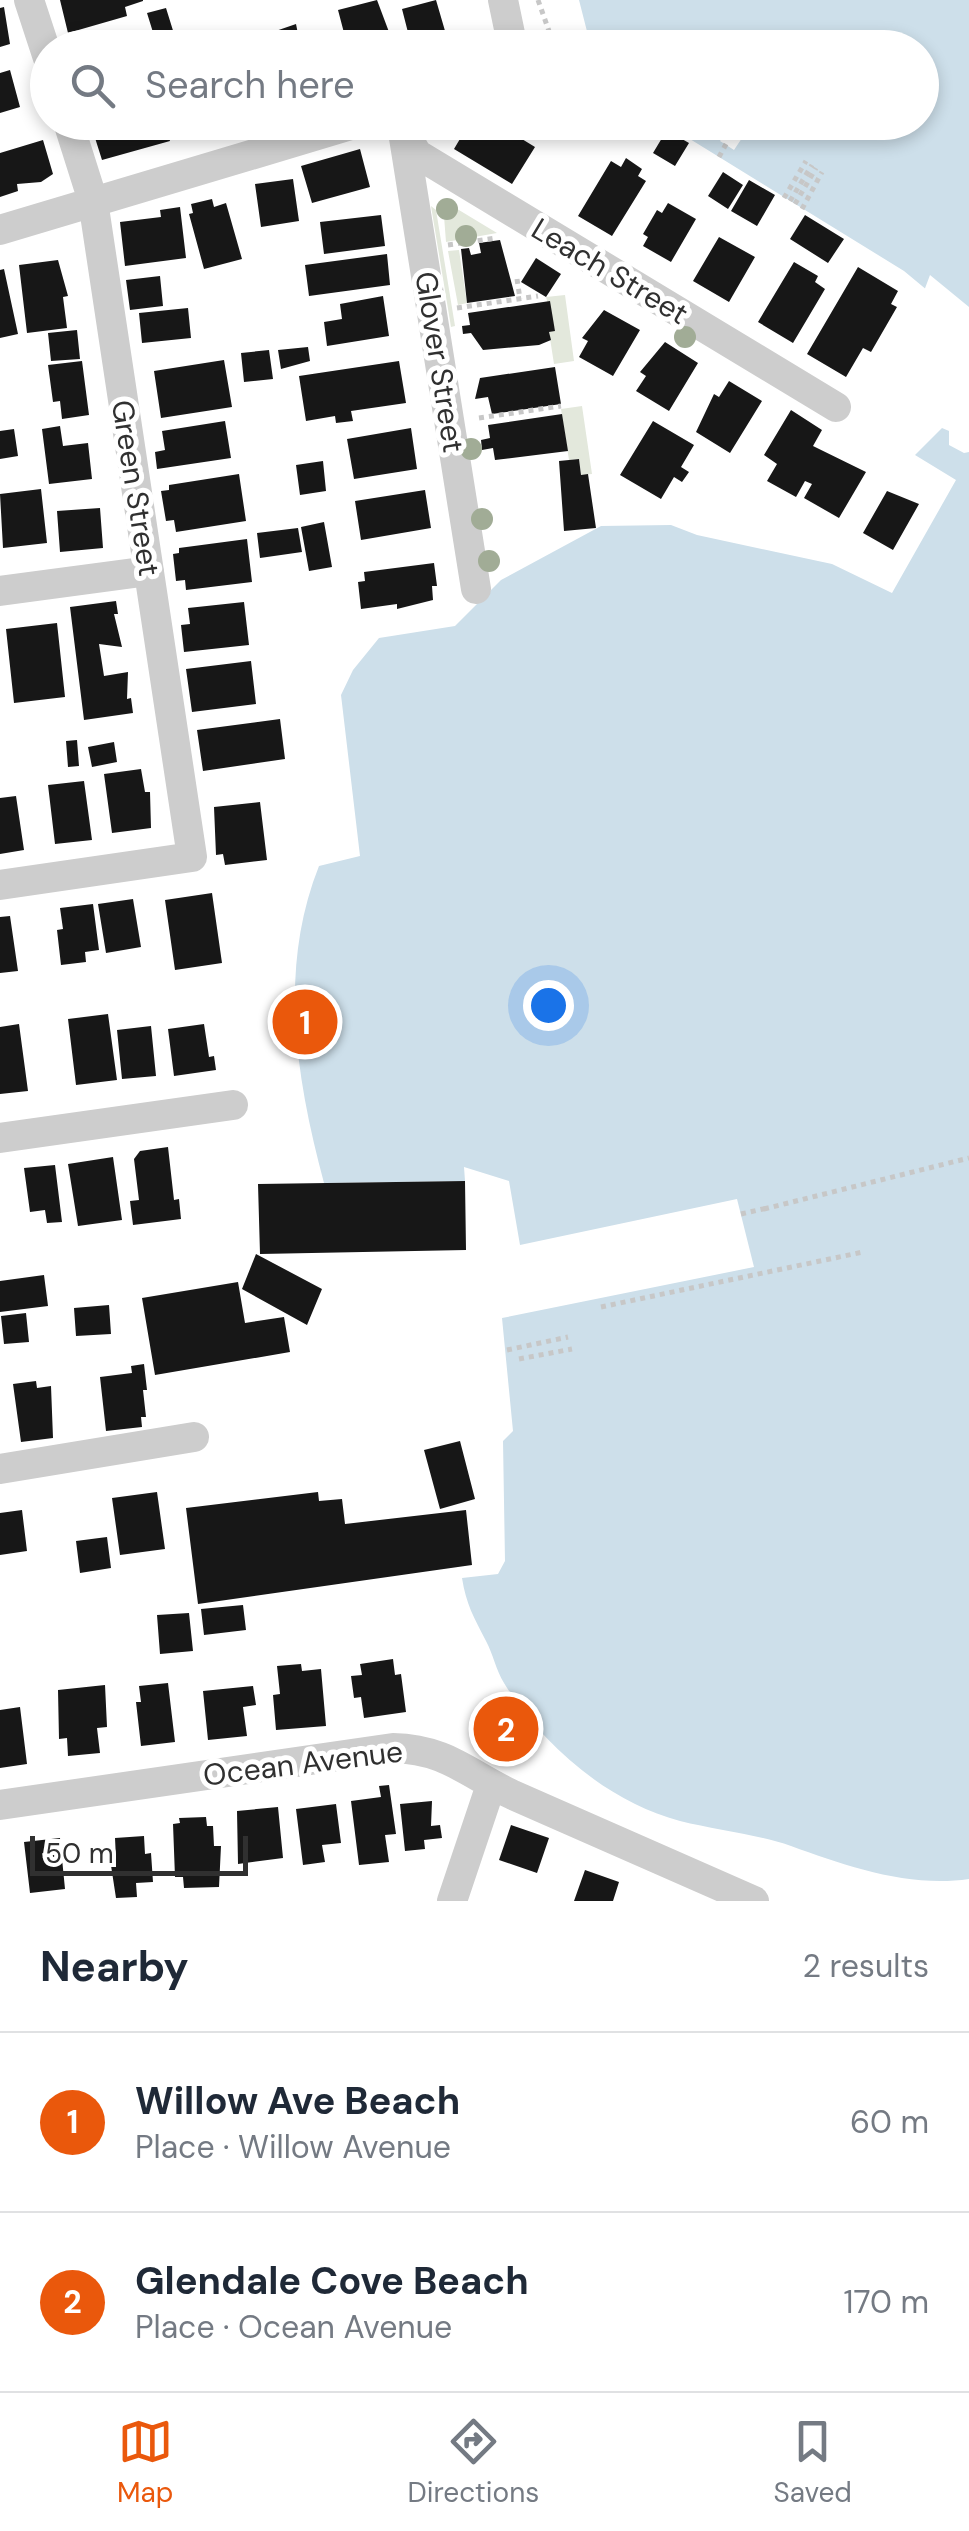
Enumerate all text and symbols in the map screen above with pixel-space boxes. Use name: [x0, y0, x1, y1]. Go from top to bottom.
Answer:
search box: [30, 30, 939, 140]
icon: search: [65, 58, 120, 113]
text: Search here: [145, 60, 355, 110]
street label: Leach Street: [525, 209, 695, 333]
street label: Glover Street: [406, 269, 474, 455]
street label: Green Street: [103, 397, 169, 579]
your location: [523, 980, 574, 1031]
pin: 1: [272, 984, 338, 1060]
pin: 2: [474, 1692, 538, 1766]
street label: Ocean Avenue: [201, 1731, 405, 1795]
scale bar: [30, 1831, 248, 1876]
text: 50 m: [45, 1835, 114, 1872]
text: Nearby: [40, 1939, 189, 1994]
text: 2 results: [803, 1945, 929, 1987]
text: Willow Ave Beach: [135, 2076, 460, 2126]
text: 1: [67, 2101, 78, 2143]
text: 60 m: [850, 2101, 929, 2143]
text: Place · Willow Avenue: [135, 2126, 451, 2168]
text: Glendale Cove Beach: [135, 2256, 529, 2306]
text: 2: [63, 2281, 82, 2323]
text: 170 m: [843, 2281, 929, 2323]
text: Place · Ocean Avenue: [135, 2306, 452, 2348]
tab: Map: [117, 2414, 173, 2511]
tab: Directions: [408, 2414, 539, 2511]
tab: Saved: [773, 2414, 852, 2511]

